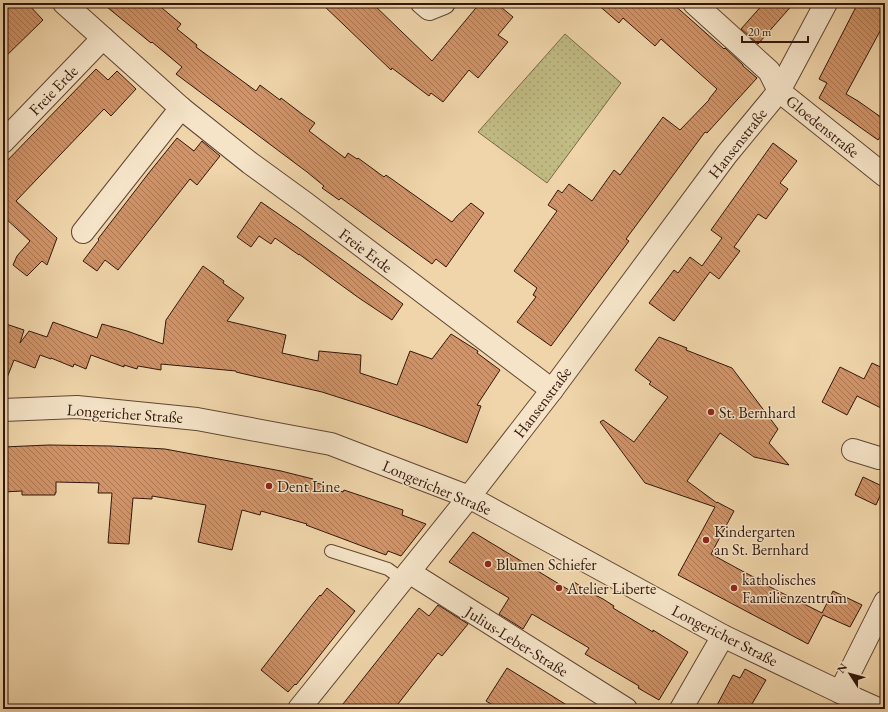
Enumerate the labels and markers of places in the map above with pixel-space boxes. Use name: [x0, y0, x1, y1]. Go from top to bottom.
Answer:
place label: St. Bernhard: [719, 402, 797, 423]
marker: St. Bernhard: [706, 407, 716, 417]
place label: Dent Line: [277, 476, 340, 497]
marker: Dent Line: [264, 481, 274, 491]
place label: Kindergarten an St. Bernhard: [714, 521, 810, 560]
marker: Kindergarten an St. Bernhard: [701, 535, 711, 545]
place label: Blumen Schiefer: [496, 554, 597, 575]
marker: Blumen Schiefer: [483, 559, 493, 569]
place label: katholisches Familienzentrum: [742, 569, 847, 608]
place label: Atelier Liberte: [566, 578, 656, 599]
marker: Atelier Liberte: [554, 583, 564, 593]
marker: katholisches Familienzentrum: [729, 583, 739, 593]

